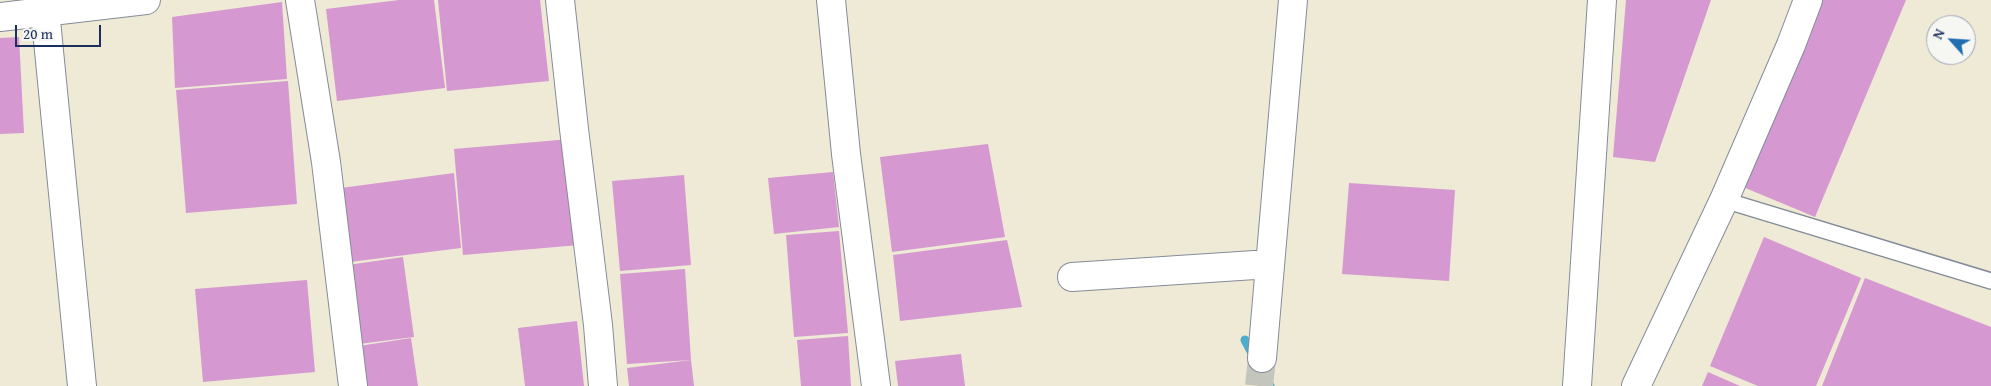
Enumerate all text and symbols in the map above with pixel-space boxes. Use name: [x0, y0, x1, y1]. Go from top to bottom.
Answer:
scale bar: [18, 15, 104, 47]
north arrow: [1926, 15, 1976, 65]
text: 20 m: [23, 23, 53, 44]
text: N: [1927, 25, 1949, 42]

